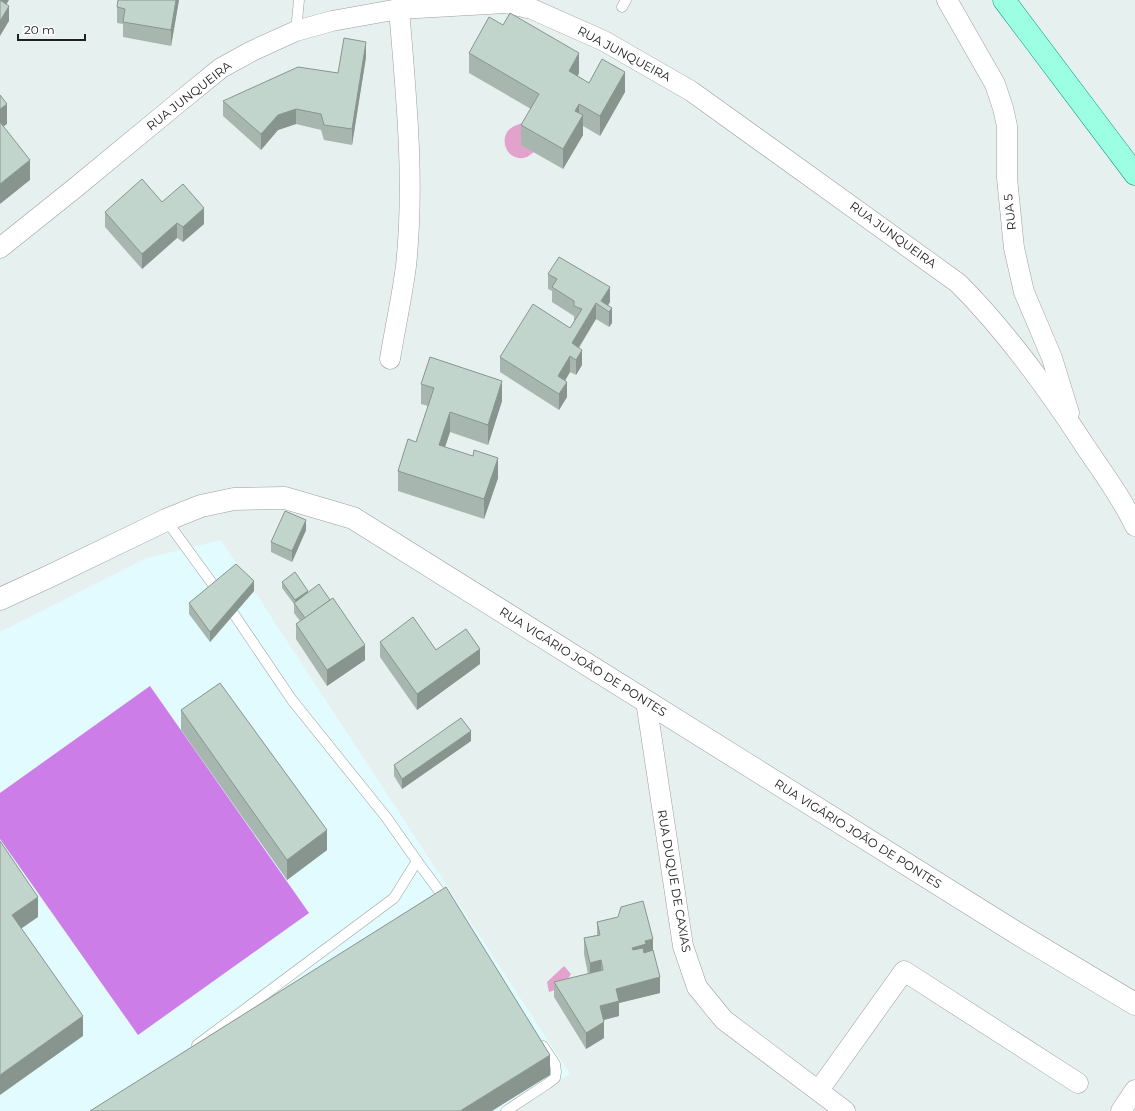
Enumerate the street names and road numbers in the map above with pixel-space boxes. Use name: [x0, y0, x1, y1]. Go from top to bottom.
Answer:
street label: RUA JUNQUEIRA: [575, 23, 674, 85]
street label: RUA JUNQUEIRA: [143, 58, 234, 133]
street label: RUA 5: [1000, 193, 1019, 231]
street label: RUA JUNQUEIRA: [847, 198, 940, 271]
street label: RUA VIGÁRIO JOÃO DE PONTES: [497, 604, 670, 719]
street label: RUA VIGÁRIO JOÃO DE PONTES: [772, 776, 945, 891]
street label: RUA DUQUE DE CAXIAS: [655, 808, 694, 953]

